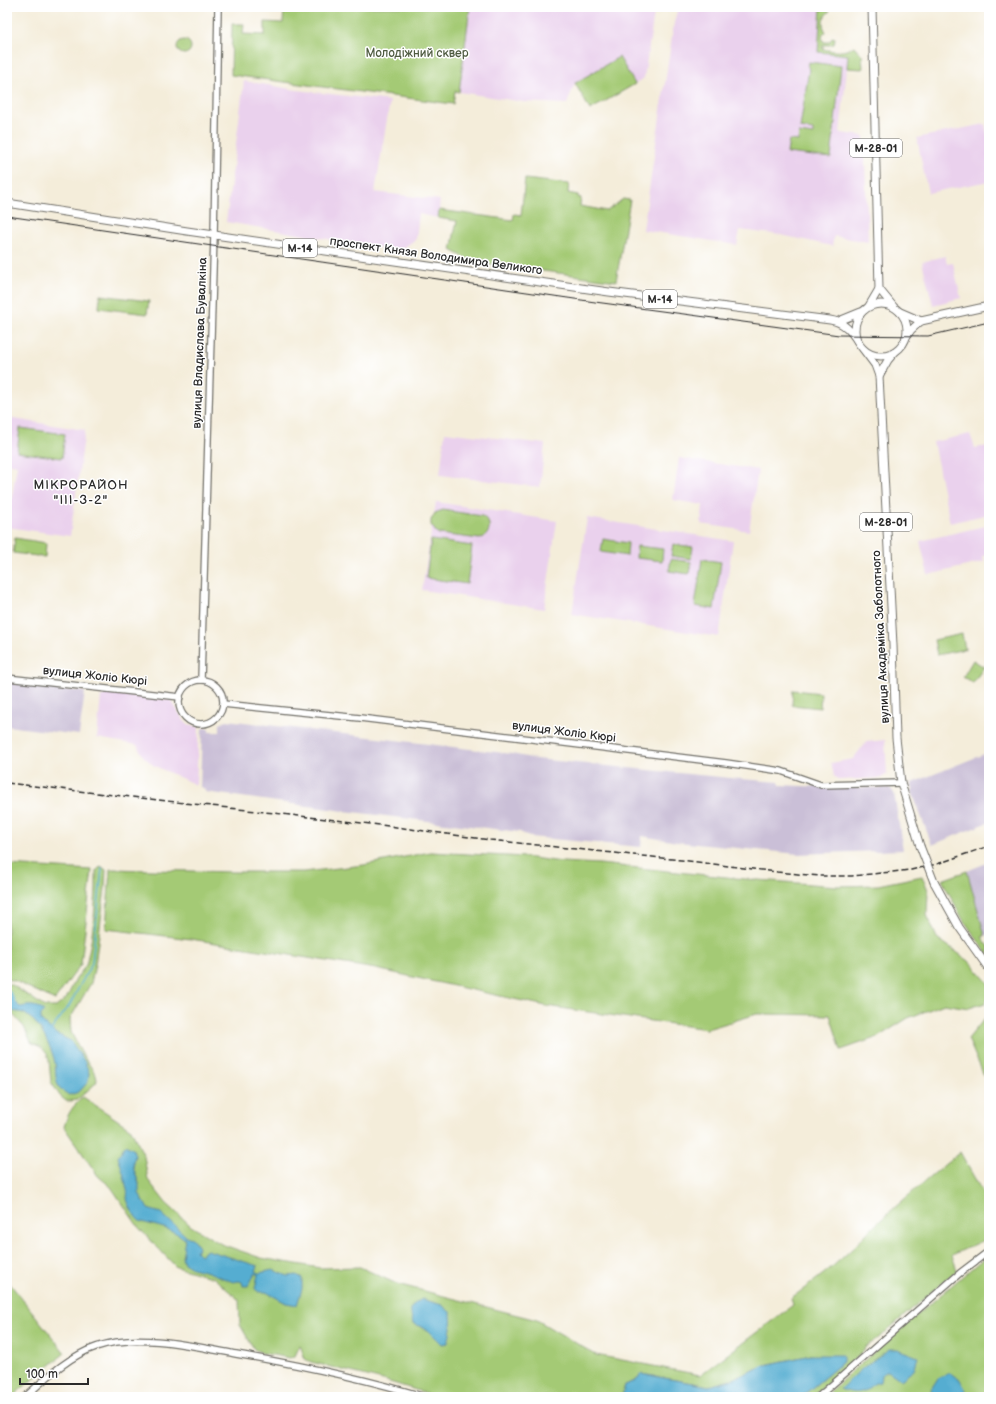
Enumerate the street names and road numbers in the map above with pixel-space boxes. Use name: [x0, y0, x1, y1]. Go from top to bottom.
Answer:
road number: М-28-01: [850, 139, 902, 157]
street label: проспект Князя Володимира Великого: [329, 234, 543, 278]
road number: М-14: [283, 239, 317, 257]
street label: вулиця Владислава Бувалкіна: [190, 257, 210, 429]
road number: М-14: [643, 290, 677, 308]
road number: М-28-01: [860, 513, 912, 531]
street label: вулиця Академіка Заболотного: [869, 550, 893, 724]
street label: вулиця Жоліо Кюрі: [42, 663, 148, 689]
street label: вулиця Жоліо Кюрі: [511, 718, 617, 746]

